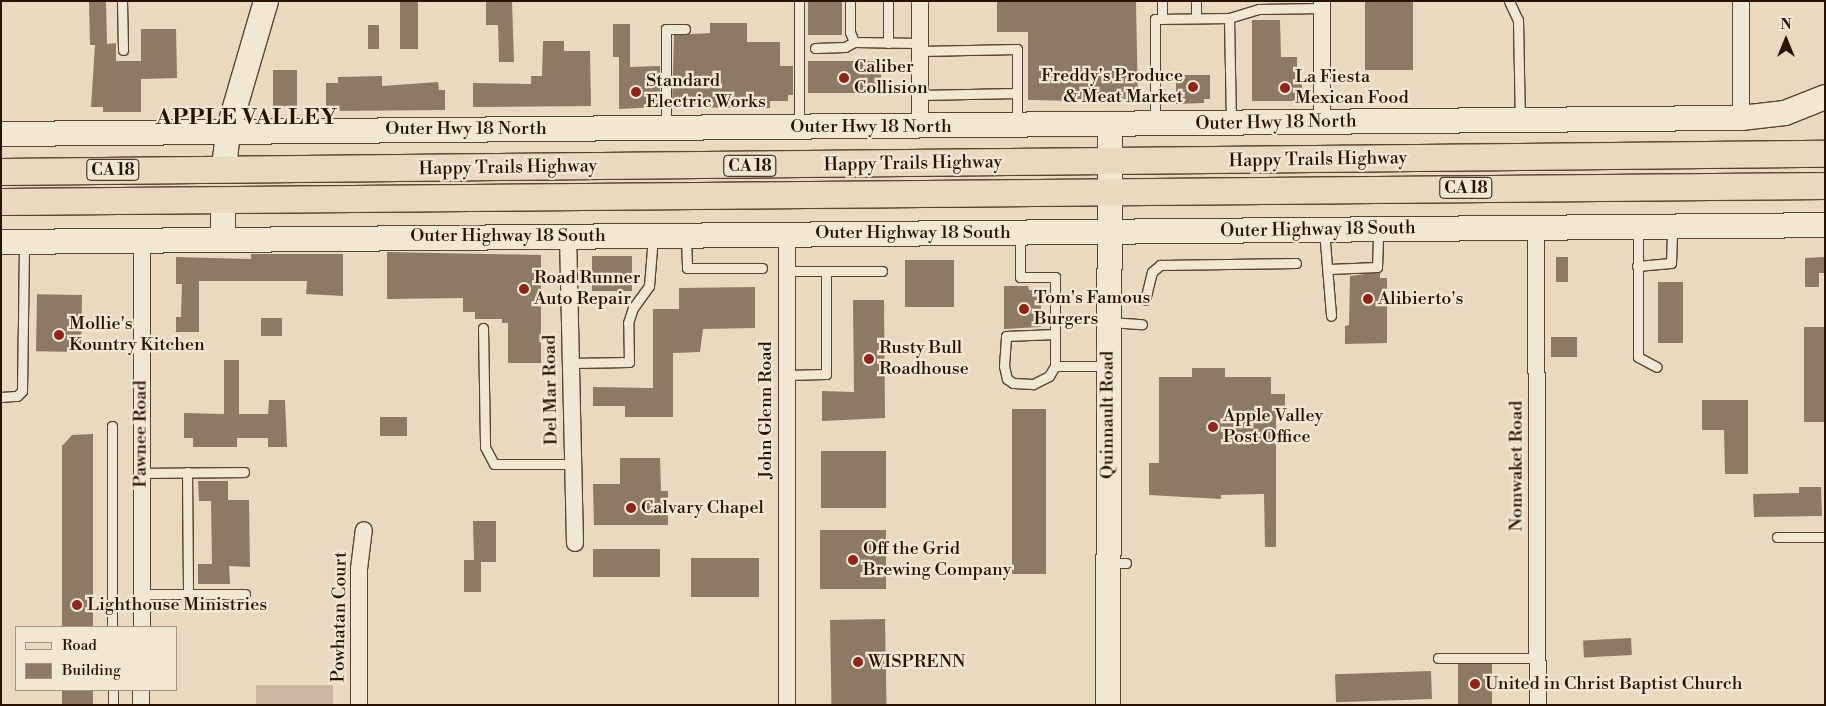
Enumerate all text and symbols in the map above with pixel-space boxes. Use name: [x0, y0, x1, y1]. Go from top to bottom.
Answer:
north arrow: [1761, 15, 1811, 65]
text: N: [1780, 16, 1792, 34]
place label: Caliber Collision: [854, 57, 928, 100]
place label: Freddy's Produce & Meat Market: [1041, 66, 1183, 108]
place label: La Fiesta Mexican Food: [1295, 67, 1409, 110]
place label: Standard Electric Works: [646, 71, 766, 114]
marker: Caliber Collision: [838, 72, 850, 84]
marker: Freddy's Produce & Meat Market: [1187, 81, 1199, 93]
marker: La Fiesta Mexican Food: [1279, 82, 1291, 94]
marker: Standard Electric Works: [630, 86, 642, 98]
district label: APPLE VALLEY: [154, 105, 340, 131]
street label: Outer Hwy 18 North: [1195, 111, 1357, 135]
street label: Outer Hwy 18 North: [790, 116, 952, 138]
street label: Outer Hwy 18 North: [385, 118, 547, 140]
street label: Happy Trails Highway: [1229, 148, 1407, 172]
street label: Happy Trails Highway: [824, 152, 1002, 176]
road number: CA 18: [722, 153, 778, 180]
road number: CA 18: [86, 156, 140, 184]
street label: Happy Trails Highway: [419, 156, 597, 180]
road number: CA 18: [1438, 174, 1494, 202]
street label: Outer Highway 18 South: [1220, 217, 1416, 243]
street label: Outer Highway 18 South: [815, 222, 1011, 244]
street label: Outer Highway 18 South: [410, 225, 606, 247]
place label: Road Runner Auto Repair: [534, 268, 640, 310]
marker: Road Runner Auto Repair: [518, 283, 530, 295]
place label: Tom's Famous Burgers: [1034, 288, 1150, 330]
place label: Alibierto's: [1378, 288, 1463, 310]
marker: Alibierto's: [1362, 293, 1374, 305]
marker: Tom's Famous Burgers: [1018, 303, 1030, 315]
place label: Mollie's Kountry Kitchen: [69, 314, 205, 356]
marker: Mollie's Kountry Kitchen: [53, 329, 65, 341]
street label: Del Mar Road: [539, 335, 563, 445]
place label: Rusty Bull Roadhouse: [879, 338, 969, 380]
street label: John Glenn Road: [755, 341, 777, 479]
street label: Quinnault Road: [1097, 351, 1119, 479]
marker: Rusty Bull Roadhouse: [863, 353, 875, 365]
street label: Pawnee Road: [130, 380, 152, 488]
street label: Nomwaket Road: [1506, 401, 1528, 531]
place label: Apple Valley Post Office: [1223, 406, 1323, 448]
marker: Apple Valley Post Office: [1207, 421, 1219, 433]
place label: Calvary Chapel: [641, 497, 764, 519]
marker: Calvary Chapel: [625, 502, 637, 514]
place label: Off the Grid Brewing Company: [863, 539, 1011, 582]
street label: Powhatan Court: [328, 551, 352, 683]
marker: Off the Grid Brewing Company: [847, 554, 859, 566]
place label: Lighthouse Ministries: [87, 594, 267, 616]
marker: Lighthouse Ministries: [71, 599, 83, 611]
legend: [15, 626, 178, 691]
text: Road: [62, 636, 97, 655]
place label: WISPRENN: [868, 651, 965, 673]
marker: WISPRENN: [852, 656, 864, 668]
text: Building: [62, 661, 121, 680]
place label: United in Christ Baptist Church: [1485, 673, 1742, 695]
marker: United in Christ Baptist Church: [1469, 678, 1481, 690]

